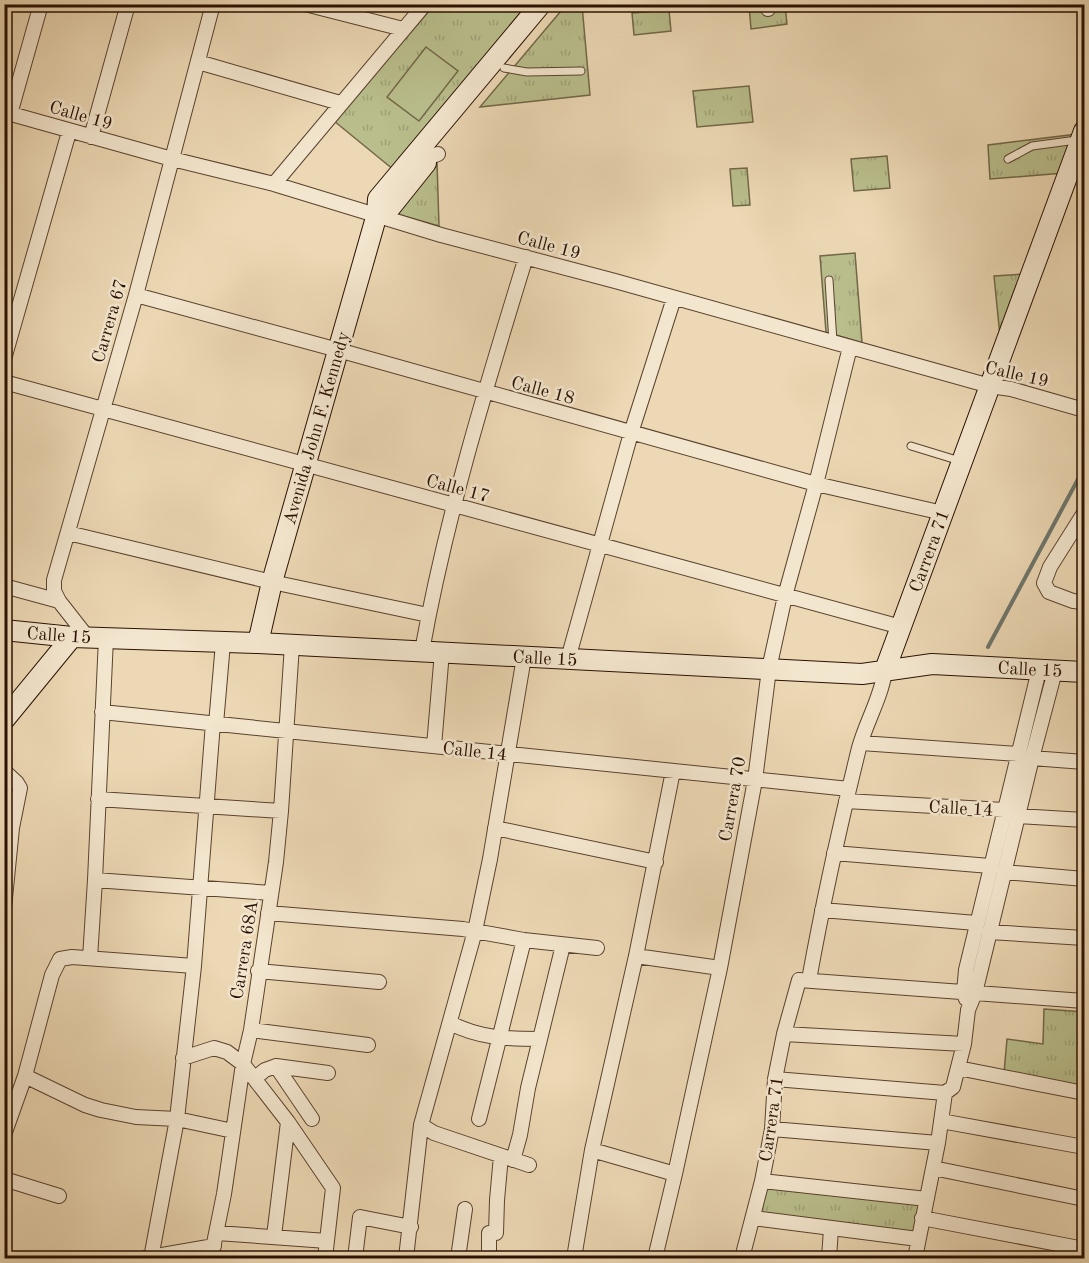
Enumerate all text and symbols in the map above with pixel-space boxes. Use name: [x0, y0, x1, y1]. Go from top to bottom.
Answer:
street label: Calle 19: [47, 98, 114, 134]
street label: Calle 19: [515, 229, 582, 263]
street label: Carrera 67: [89, 277, 130, 365]
street label: Avenida John F. Kennedy: [281, 329, 353, 527]
street label: Calle 19: [983, 359, 1050, 391]
street label: Calle 18: [509, 374, 576, 408]
street label: Calle 17: [424, 472, 491, 506]
street label: Carrera 71: [907, 508, 953, 595]
street label: Calle 15: [26, 625, 92, 647]
street label: Calle 15: [512, 648, 578, 670]
street label: Calle 15: [997, 659, 1063, 681]
street label: Calle 14: [442, 740, 508, 764]
street label: Carrera 70: [717, 755, 749, 843]
street label: Calle 14: [928, 798, 994, 820]
street label: Carrera 68A: [228, 899, 262, 1001]
street label: Carrera 71: [757, 1075, 787, 1163]

